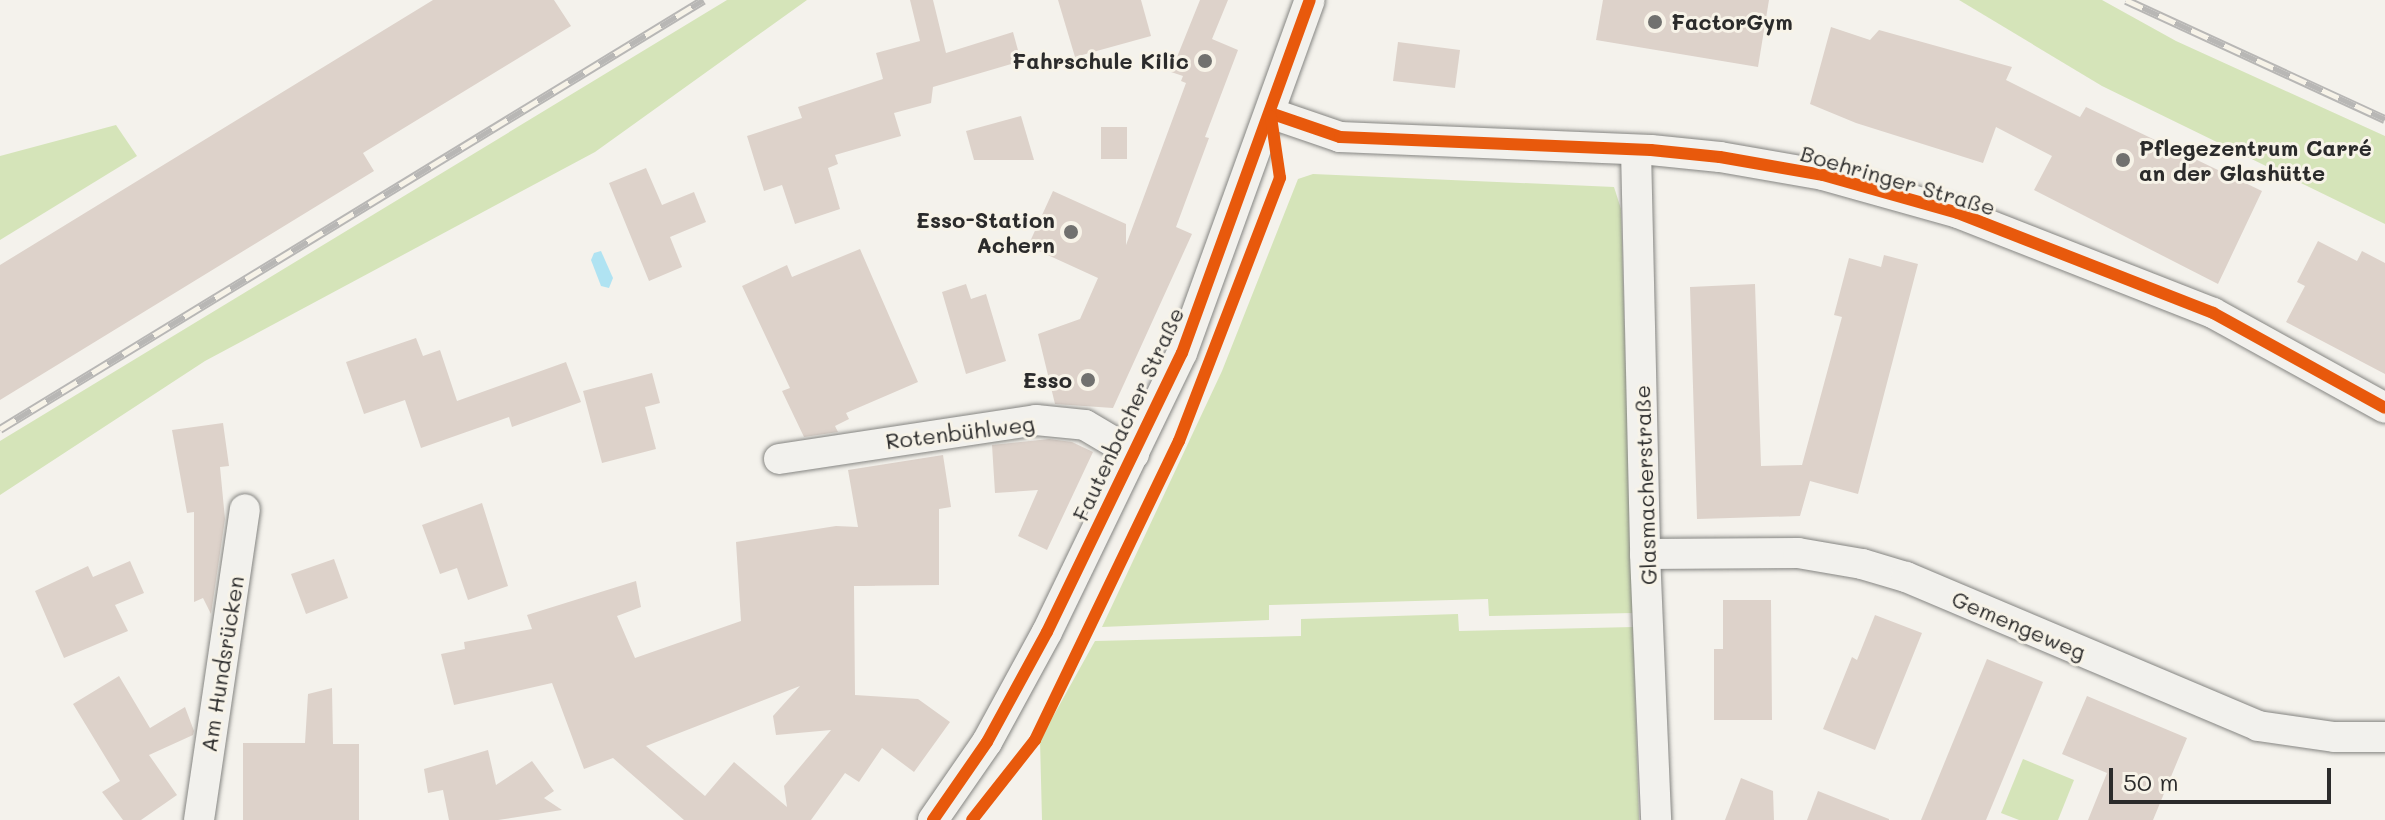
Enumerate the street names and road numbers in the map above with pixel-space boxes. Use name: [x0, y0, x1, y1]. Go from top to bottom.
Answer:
street label: Boehringer Straße: [1797, 140, 1999, 220]
street label: Fautenbacher Straße: [1067, 303, 1189, 525]
street label: Glasmacherstraße: [1628, 385, 1662, 585]
street label: Rotenbühlweg: [884, 410, 1036, 454]
street label: Am Hundsrücken: [195, 574, 249, 754]
street label: Gemengeweg: [1948, 585, 2090, 665]

